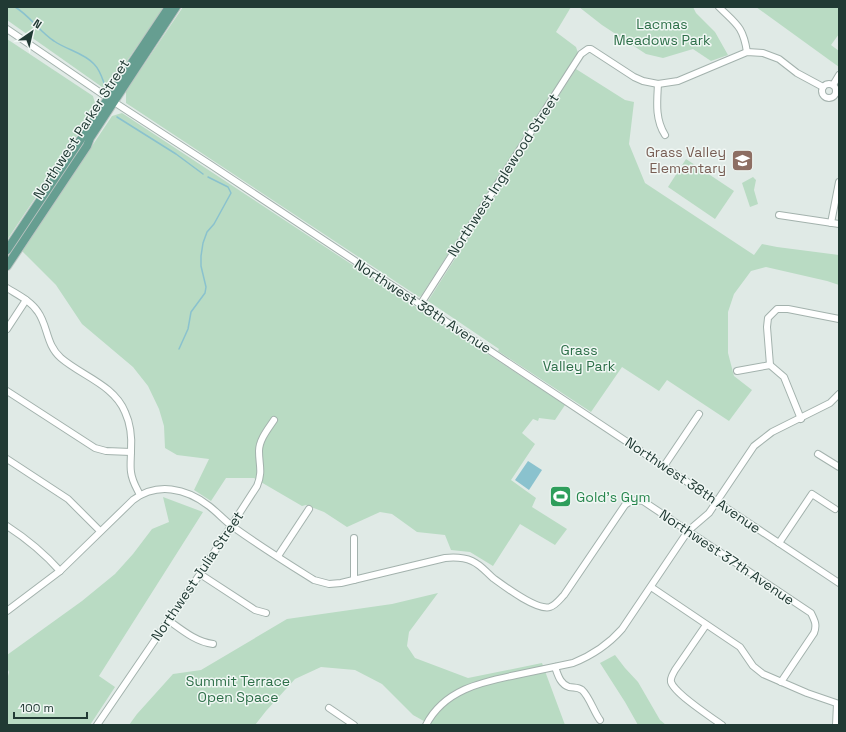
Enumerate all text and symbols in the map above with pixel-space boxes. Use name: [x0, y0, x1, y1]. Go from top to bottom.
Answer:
north arrow: [12, 12, 52, 52]
park label: Lacmas Meadows Park: [613, 15, 711, 49]
text: N: [31, 16, 45, 32]
street label: Northwest Parker Street: [29, 56, 133, 202]
street label: Northwest Inglewood Street: [443, 90, 563, 260]
place label: Grass Valley Elementary: [646, 143, 726, 177]
school or university icon: Grass Valley Elementary: [729, 147, 755, 173]
street label: Northwest 38th Avenue: [351, 255, 495, 357]
park label: Grass Valley Park: [543, 341, 616, 375]
street label: Northwest 38th Avenue: [622, 433, 764, 537]
sports icon: Gold's Gym: [548, 484, 574, 510]
place label: Gold's Gym: [576, 488, 651, 506]
street label: Northwest 37th Avenue: [656, 505, 798, 609]
street label: Northwest Julia Street: [147, 508, 247, 644]
park label: Summit Terrace Open Space: [186, 672, 290, 706]
scale bar: [14, 694, 87, 720]
text: 100 m: [20, 700, 54, 716]

